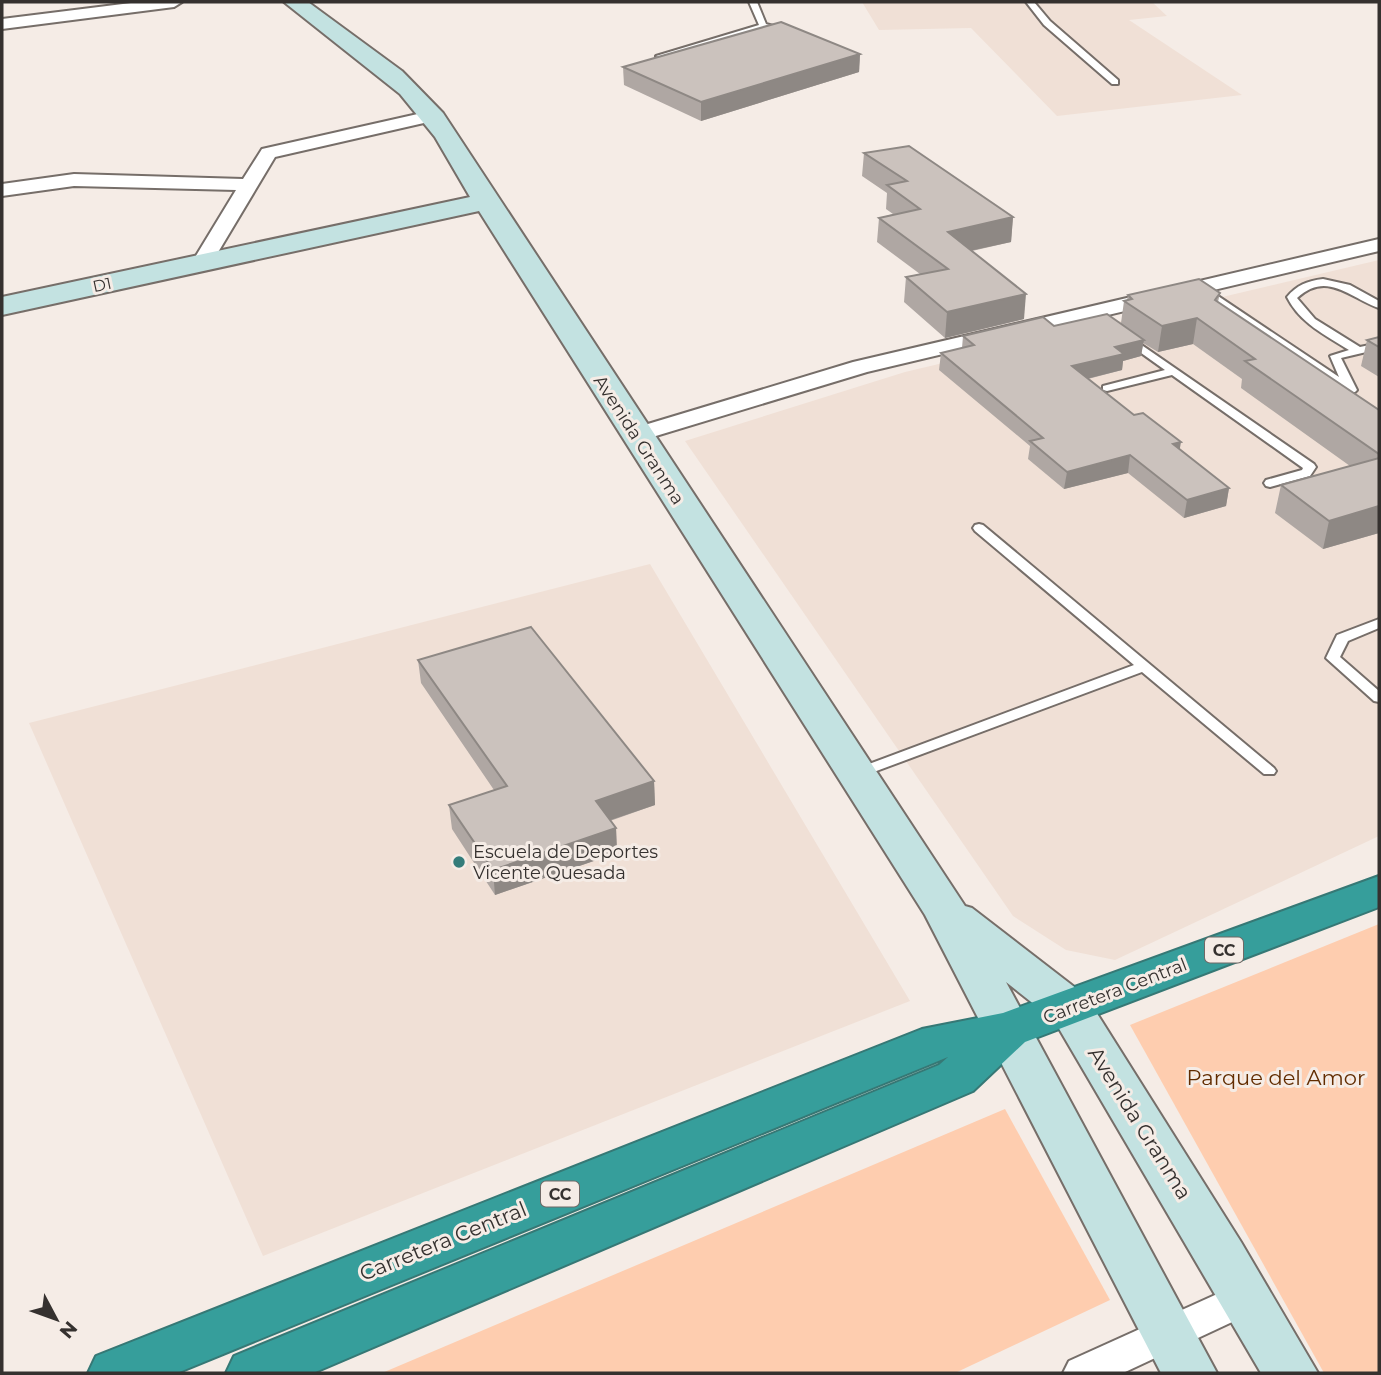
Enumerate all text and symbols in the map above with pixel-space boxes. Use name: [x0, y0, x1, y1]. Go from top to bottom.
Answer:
street label: D1: [91, 274, 113, 296]
street label: Avenida Granma: [589, 371, 689, 509]
place label: Escuela de Deportes Vicente Quesada: [473, 841, 658, 884]
marker: Escuela de Deportes Vicente Quesada: [451, 854, 467, 870]
road number: CC: [1205, 938, 1243, 962]
street label: Carretera Central: [1040, 953, 1190, 1029]
street label: Avenida Granma: [1083, 1042, 1197, 1204]
park label: Parque del Amor: [1187, 1065, 1365, 1090]
road number: CC: [541, 1182, 579, 1206]
street label: Carretera Central: [356, 1196, 530, 1286]
north arrow: [21, 1284, 91, 1354]
text: N: [55, 1316, 82, 1343]

